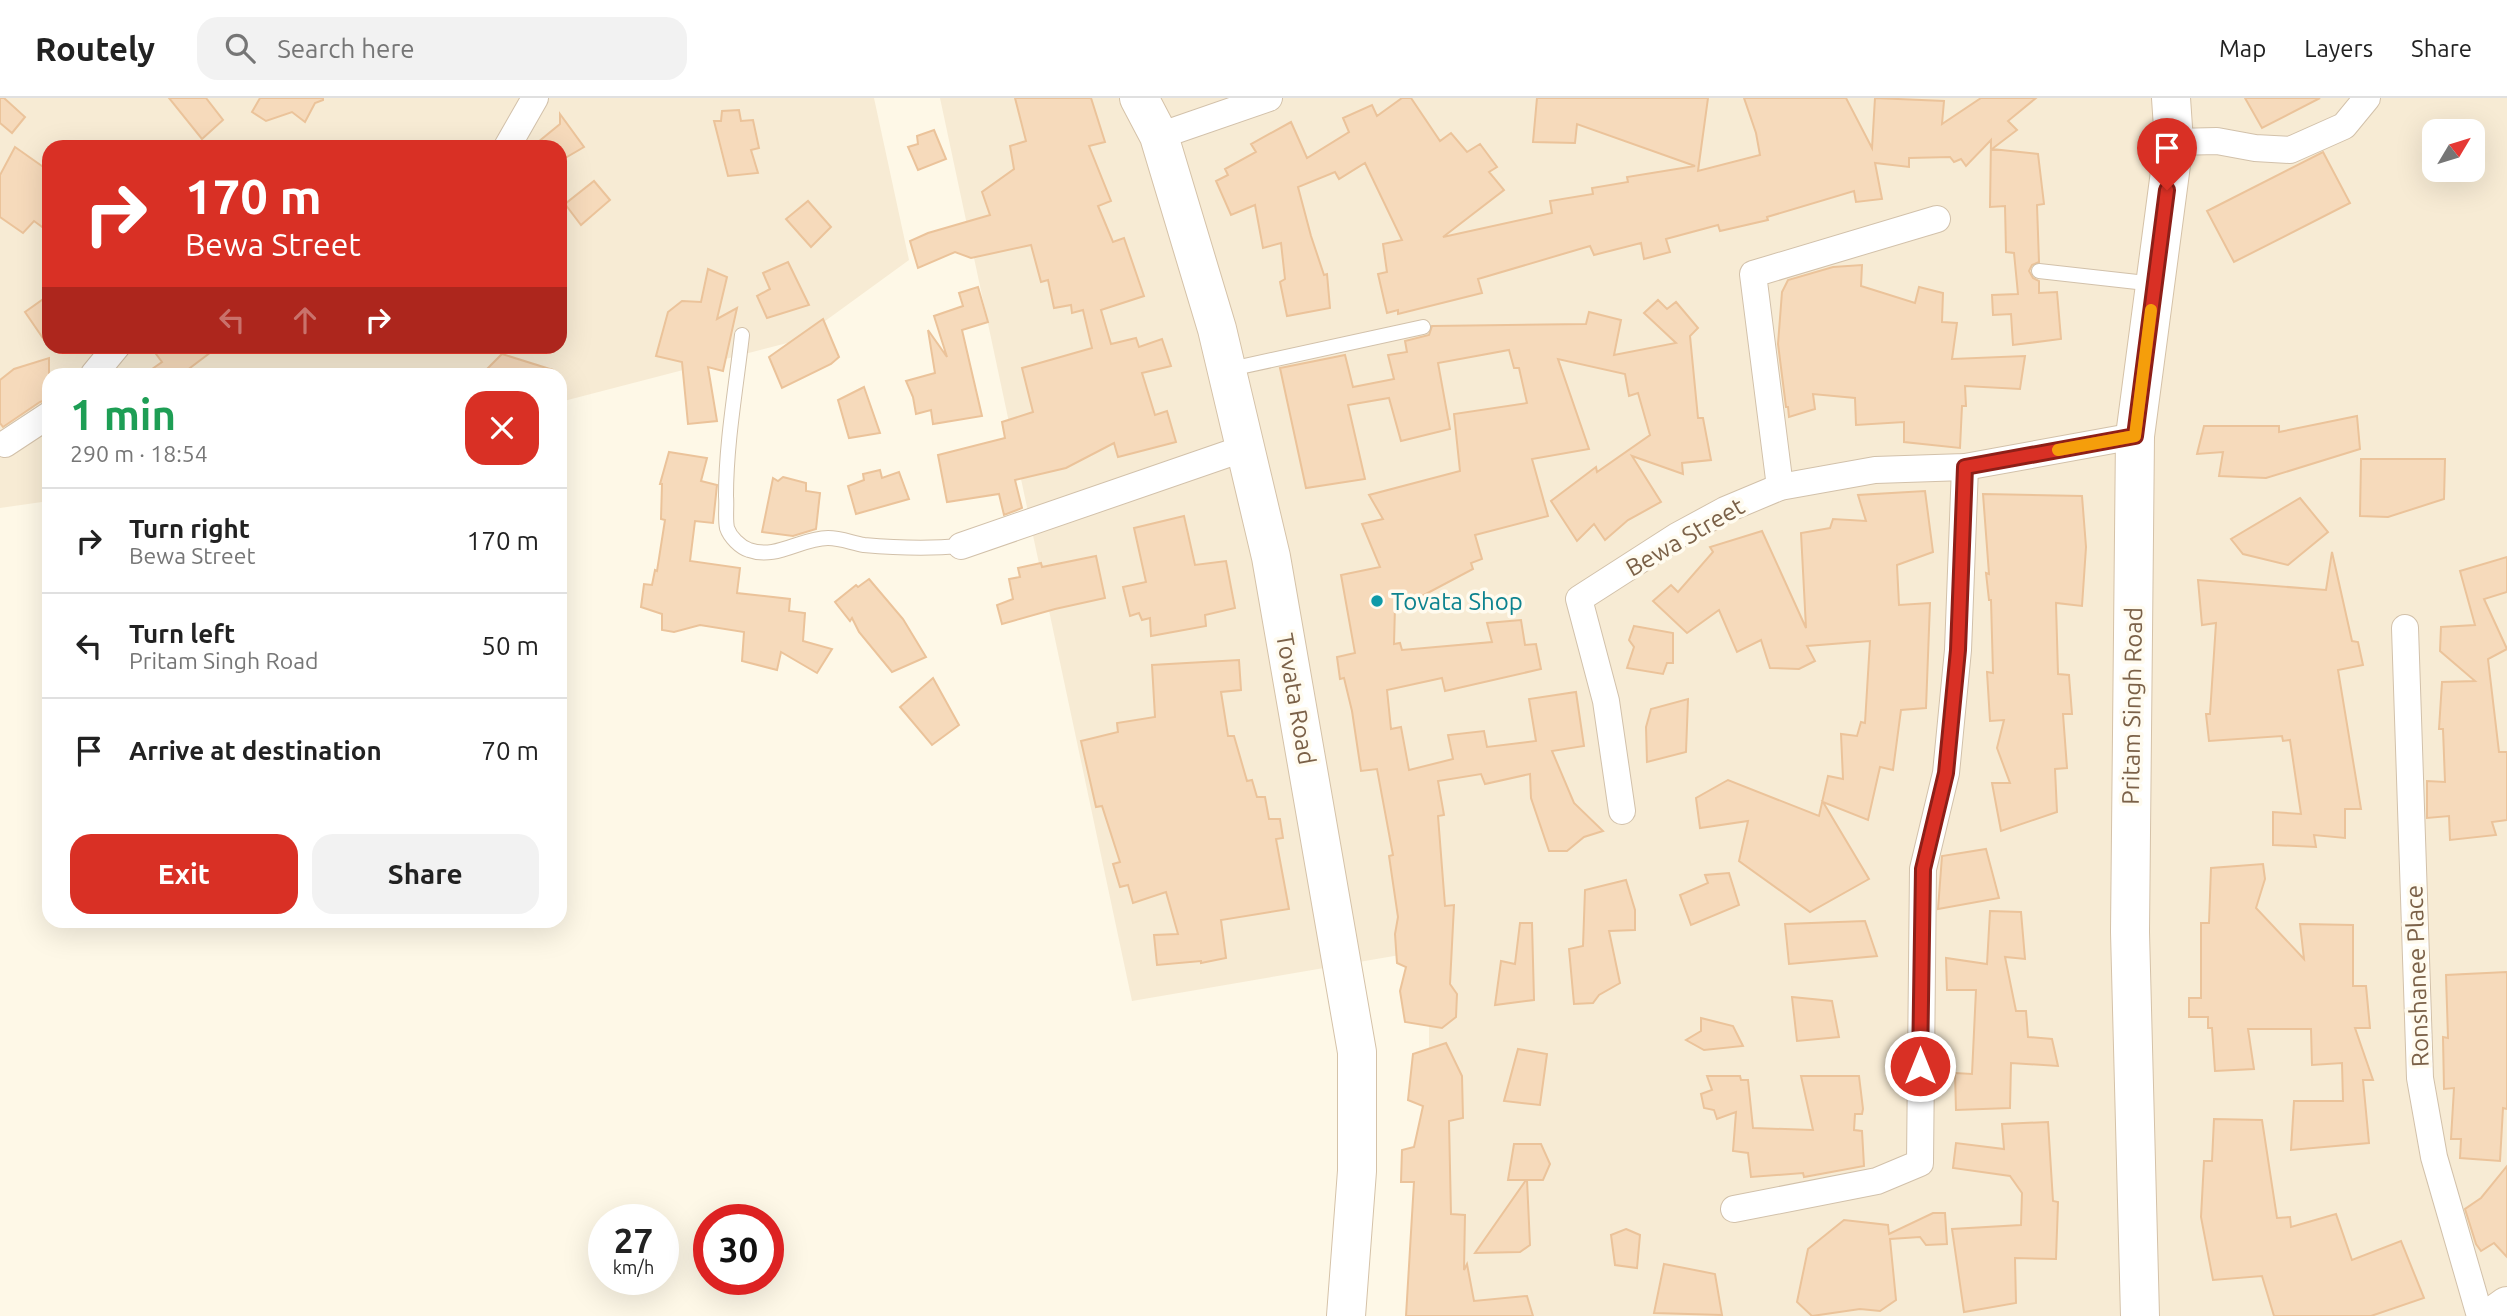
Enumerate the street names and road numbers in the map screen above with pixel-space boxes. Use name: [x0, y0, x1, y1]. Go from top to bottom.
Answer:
street label: Bewa Street: [1621, 492, 1749, 582]
street label: Pritam Singh Road: [2117, 607, 2147, 805]
street label: Tovata Road: [1271, 631, 1321, 767]
street label: Ronshanee Place: [2400, 884, 2434, 1068]

